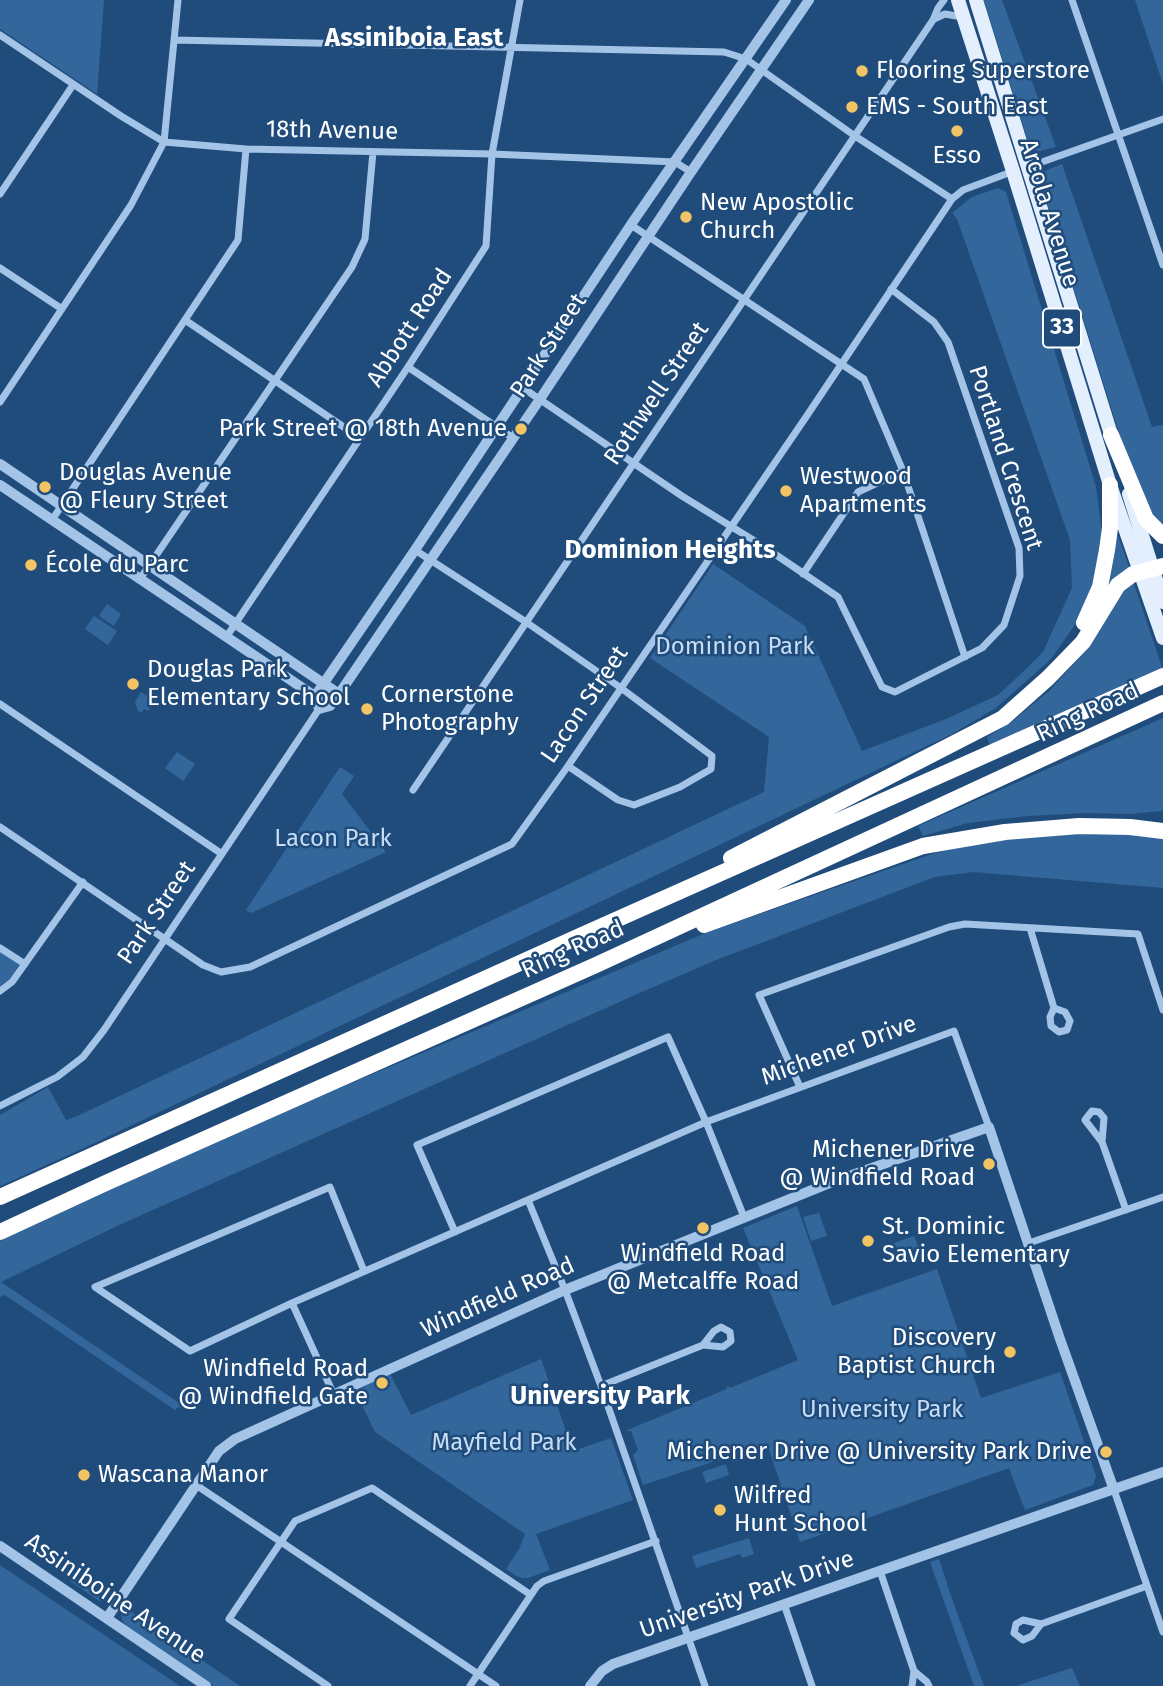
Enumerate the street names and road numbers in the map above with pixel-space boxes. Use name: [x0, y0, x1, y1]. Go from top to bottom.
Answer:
street label: 18th Avenue: [266, 115, 398, 147]
street label: Arcola Avenue: [1013, 135, 1085, 291]
street label: Abbott Road: [361, 263, 459, 393]
street label: Park Street: [505, 288, 593, 404]
road number: 33: [1043, 308, 1081, 348]
street label: Rothwell Street: [598, 317, 716, 471]
street label: Portland Crescent: [962, 362, 1048, 554]
street label: Lacon Street: [535, 641, 635, 769]
street label: Ring Road: [1032, 677, 1144, 749]
street label: Park Street: [112, 856, 202, 970]
street label: Ring Road: [517, 915, 629, 985]
street label: Michener Drive: [757, 1010, 921, 1092]
street label: Windfield Road: [417, 1251, 579, 1345]
street label: Assiniboine Avenue: [19, 1528, 211, 1670]
street label: University Park Drive: [636, 1545, 858, 1645]

